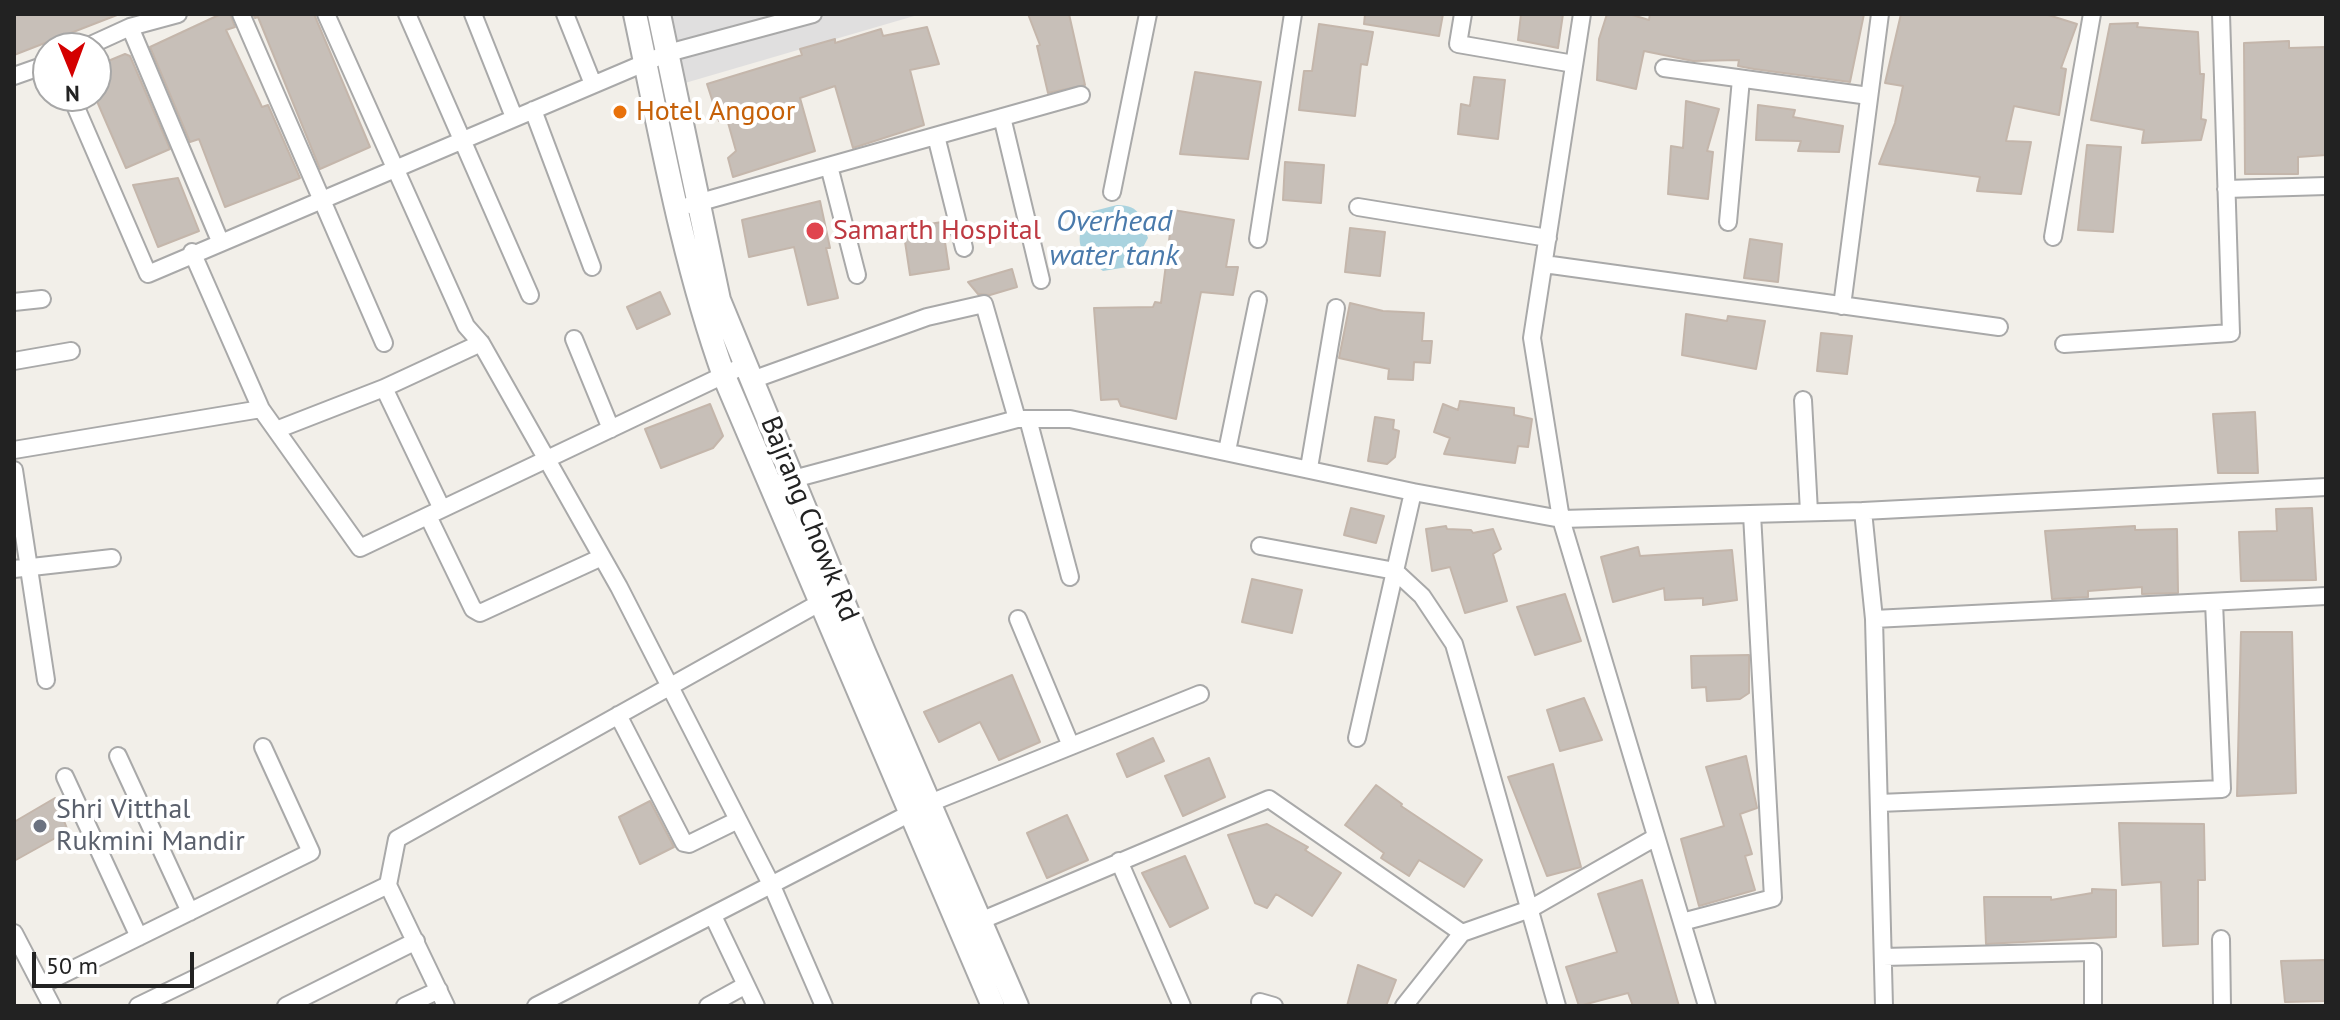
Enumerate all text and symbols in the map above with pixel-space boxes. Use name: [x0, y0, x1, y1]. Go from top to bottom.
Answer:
north arrow: [32, 32, 112, 112]
text: N: [65, 80, 80, 108]
place label: Hotel Angoor: [636, 95, 795, 129]
marker: Hotel Angoor: [611, 103, 629, 121]
water label: Overhead water tank: [1049, 204, 1179, 274]
place label: Samarth Hospital: [833, 214, 1041, 248]
marker: Samarth Hospital: [804, 220, 826, 242]
street label: Bajrang Chowk Rd: [753, 412, 865, 626]
place label: Shri Vitthal Rukmini Mandir: [56, 793, 245, 859]
marker: Shri Vitthal Rukmini Mandir: [31, 817, 49, 835]
scale bar: [36, 936, 198, 986]
text: 50 m: [46, 950, 98, 981]

